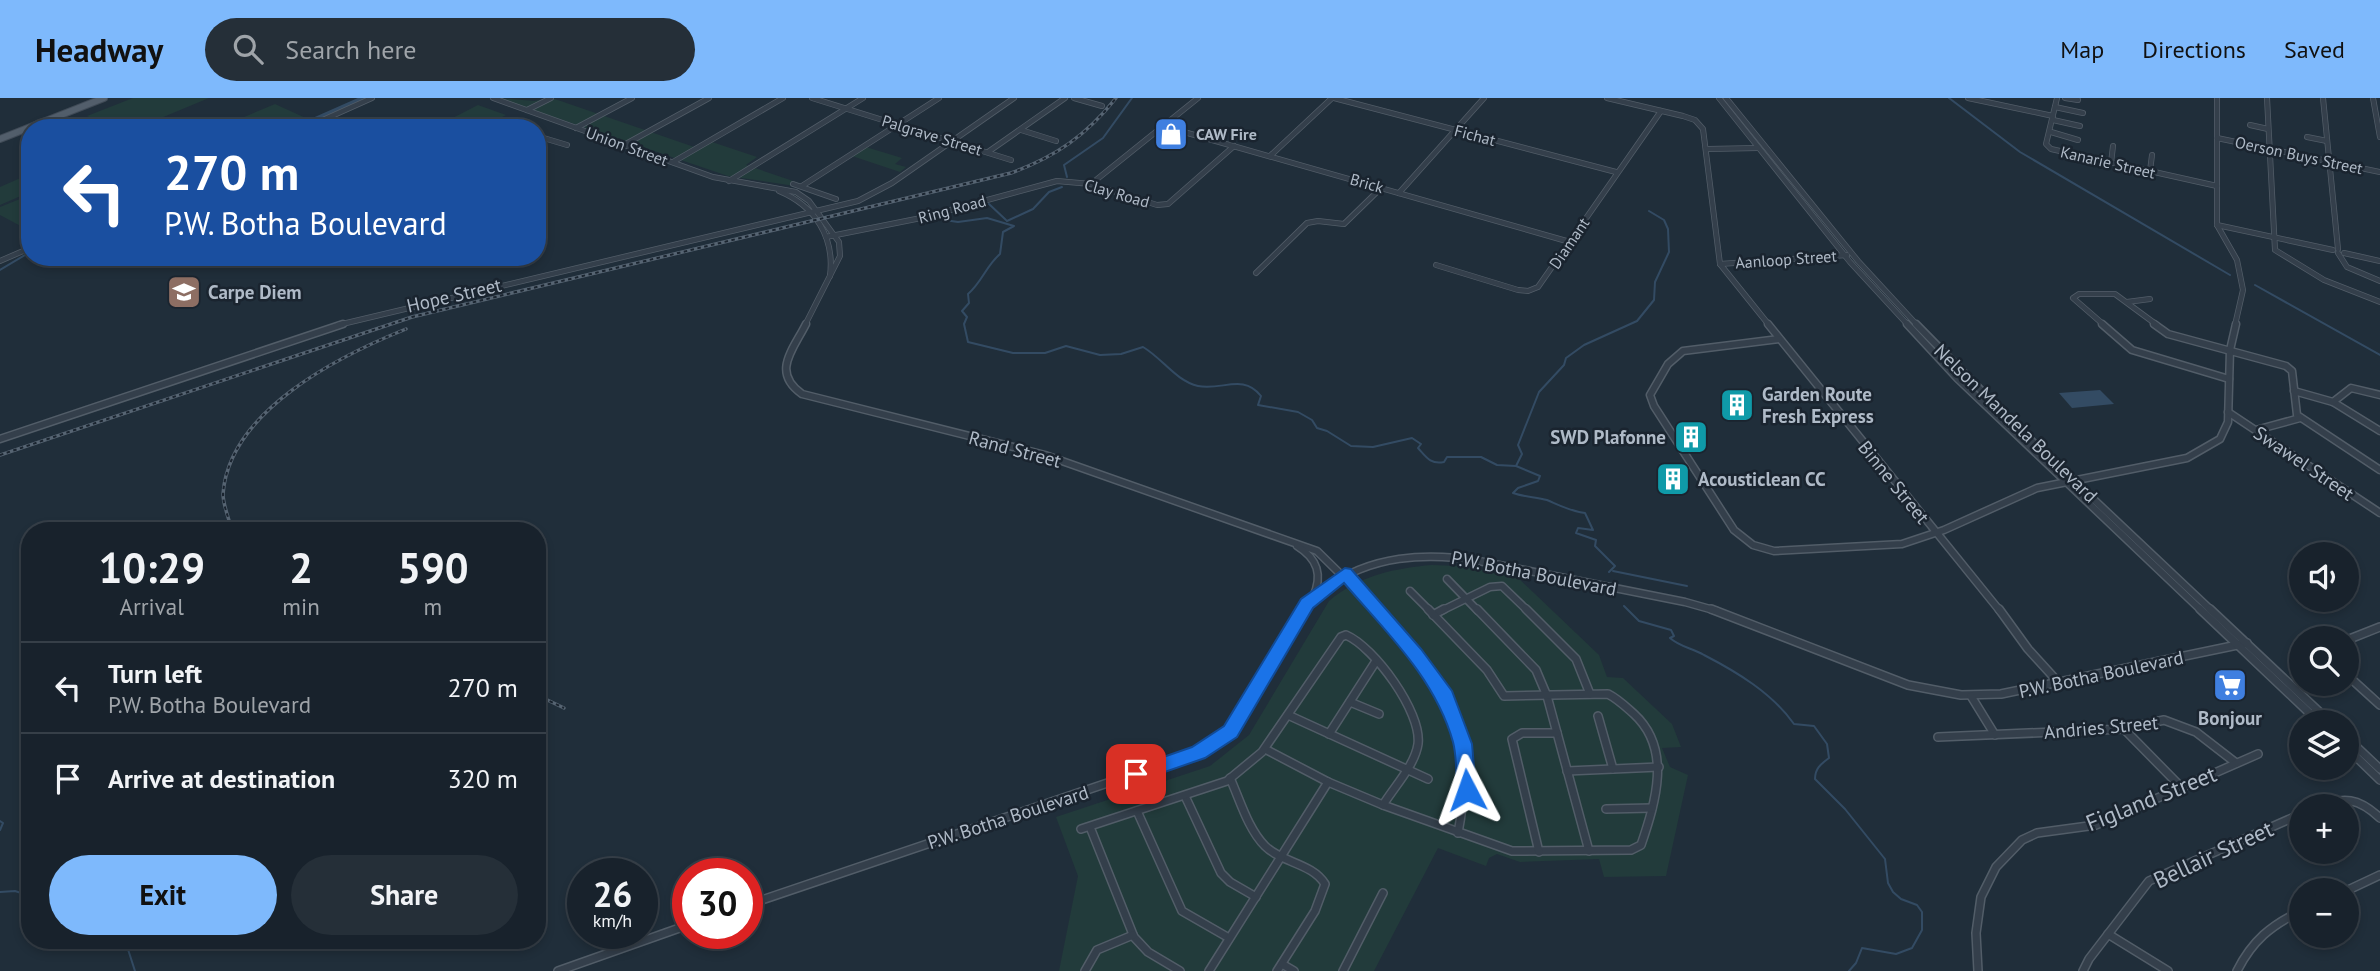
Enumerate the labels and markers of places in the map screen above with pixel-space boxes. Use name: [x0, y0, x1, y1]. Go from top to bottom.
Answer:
shop icon: CAW Fire: [1152, 115, 1190, 153]
place label: CAW Fire: [1196, 124, 1257, 144]
school or university icon: Carpe Diem: [165, 273, 203, 311]
place label: Carpe Diem: [208, 280, 302, 304]
place label: Garden Route Fresh Express: [1762, 382, 1874, 428]
building icon: Garden Route Fresh Express: [1718, 386, 1756, 424]
building icon: SWD Plafonne: [1672, 418, 1710, 456]
place label: SWD Plafonne: [1550, 425, 1666, 449]
building icon: Acousticlean CC: [1654, 460, 1692, 498]
place label: Acousticlean CC: [1698, 467, 1826, 491]
supermarket icon: Bonjour: [2211, 666, 2249, 704]
place label: Bonjour: [2198, 706, 2262, 730]
pin: [1106, 744, 1166, 804]

